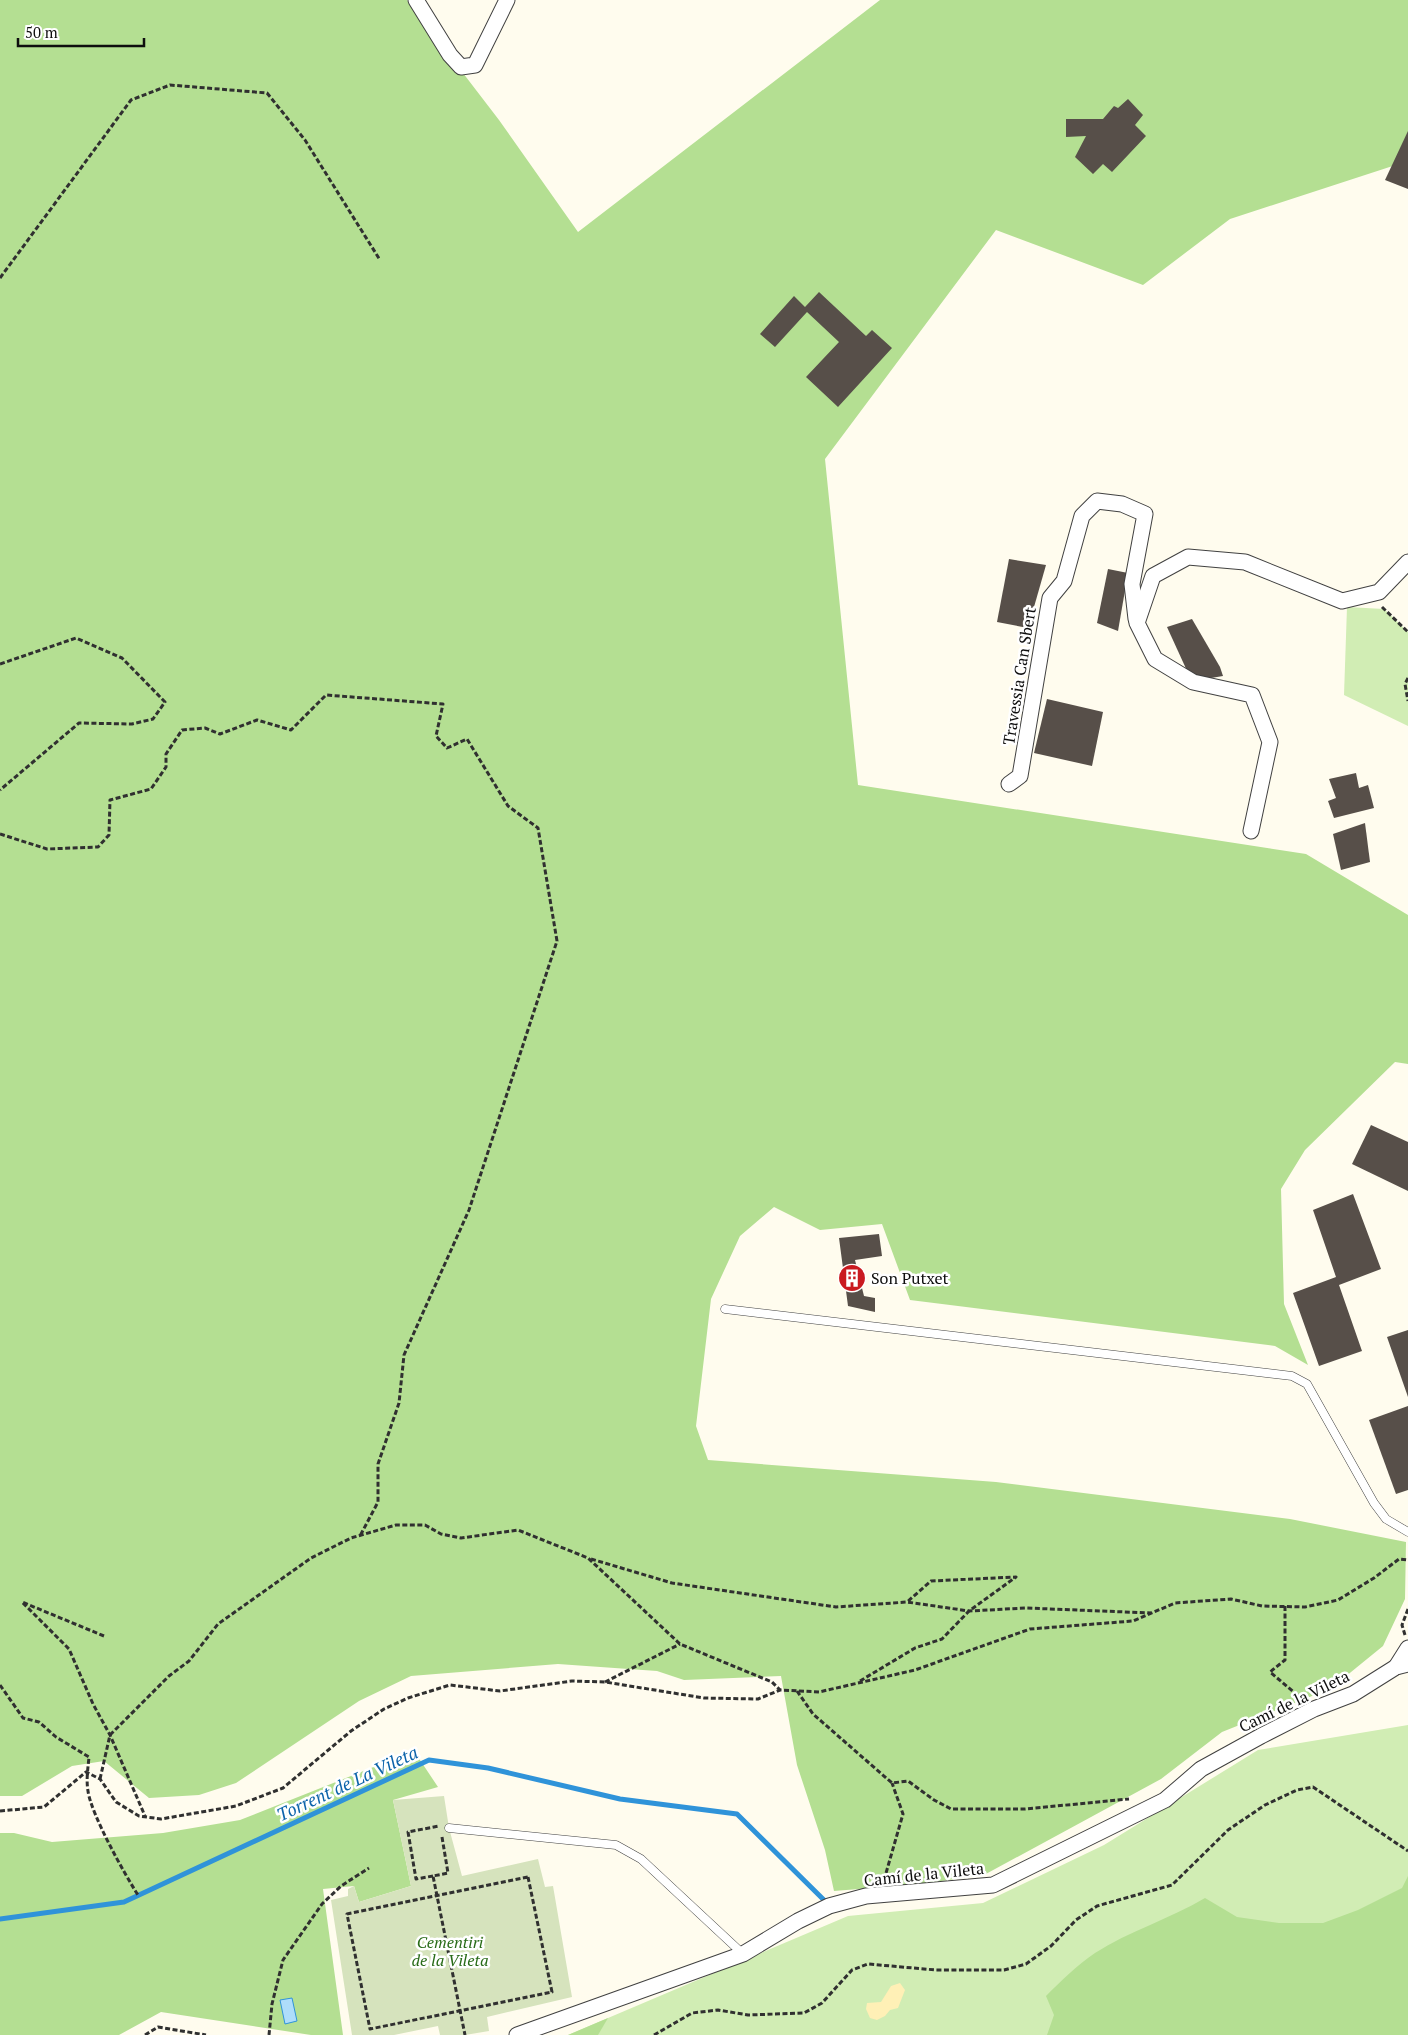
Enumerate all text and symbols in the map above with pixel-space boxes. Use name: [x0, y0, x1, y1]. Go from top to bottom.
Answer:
scale bar: [18, 15, 144, 47]
text: 50 m: [25, 22, 58, 42]
street label: Travessia Can Sbert: [997, 605, 1041, 747]
building icon: Son Putxet: [837, 1263, 867, 1293]
place label: Son Putxet: [871, 1267, 949, 1289]
street label: Camí de la Vileta: [1235, 1665, 1353, 1737]
water label: Torrent de La Vileta: [272, 1740, 422, 1826]
street label: Camí de la Vileta: [863, 1857, 985, 1891]
park label: Cementiri de la Vileta: [412, 1931, 489, 1971]

